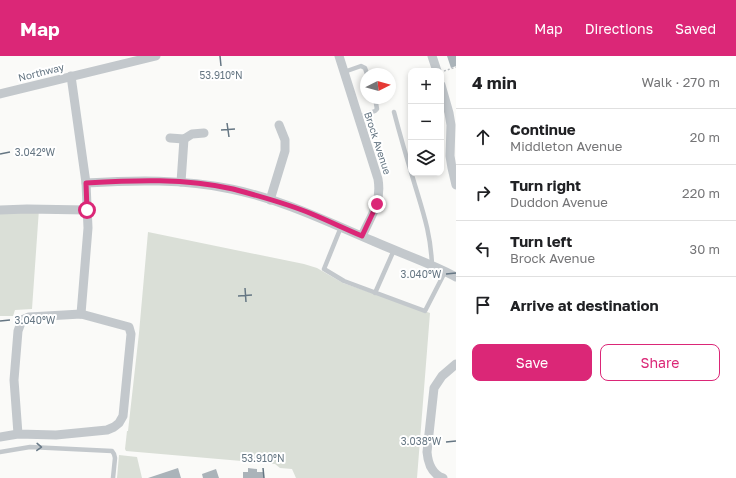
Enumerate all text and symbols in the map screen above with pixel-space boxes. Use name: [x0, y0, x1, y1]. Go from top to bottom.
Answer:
text: Map: [20, 17, 60, 40]
text: Map: [534, 20, 563, 37]
text: Directions: [585, 20, 653, 37]
text: Saved: [675, 20, 716, 37]
street label: Northway: [17, 60, 65, 83]
north arrow: [360, 68, 396, 104]
map controls: [408, 68, 444, 176]
button: +: [408, 68, 444, 104]
text: 53.910°N: [199, 69, 243, 81]
text: 4 min: [472, 72, 517, 93]
text: Walk · 270 m: [642, 74, 720, 90]
button: −: [408, 104, 444, 140]
street label: Brock Avenue: [362, 110, 394, 176]
text: Continue: [510, 120, 576, 138]
icon: ahead: [472, 126, 494, 148]
text: 20 m: [690, 129, 720, 145]
text: Middleton Avenue: [510, 138, 622, 154]
button: layers: [408, 140, 444, 176]
text: 3.042°W: [15, 146, 56, 158]
text: Turn right: [510, 176, 581, 194]
icon: right: [472, 182, 494, 204]
text: 220 m: [682, 185, 720, 201]
text: Duddon Avenue: [510, 194, 608, 210]
route end: [368, 195, 386, 213]
route start: [78, 201, 96, 219]
text: Turn left: [510, 232, 572, 250]
icon: left: [472, 238, 494, 260]
text: 30 m: [690, 241, 720, 257]
text: Brock Avenue: [510, 250, 595, 266]
text: 3.040°W: [401, 268, 442, 280]
icon: arrive: [472, 294, 494, 316]
text: Arrive at destination: [510, 296, 659, 314]
text: 3.040°W: [15, 314, 56, 326]
button: Save: [472, 344, 592, 381]
button: Share: [600, 344, 720, 381]
text: 3.038°W: [401, 435, 442, 447]
one-way arrow: [36, 443, 42, 452]
text: 53.910°N: [241, 452, 285, 464]

